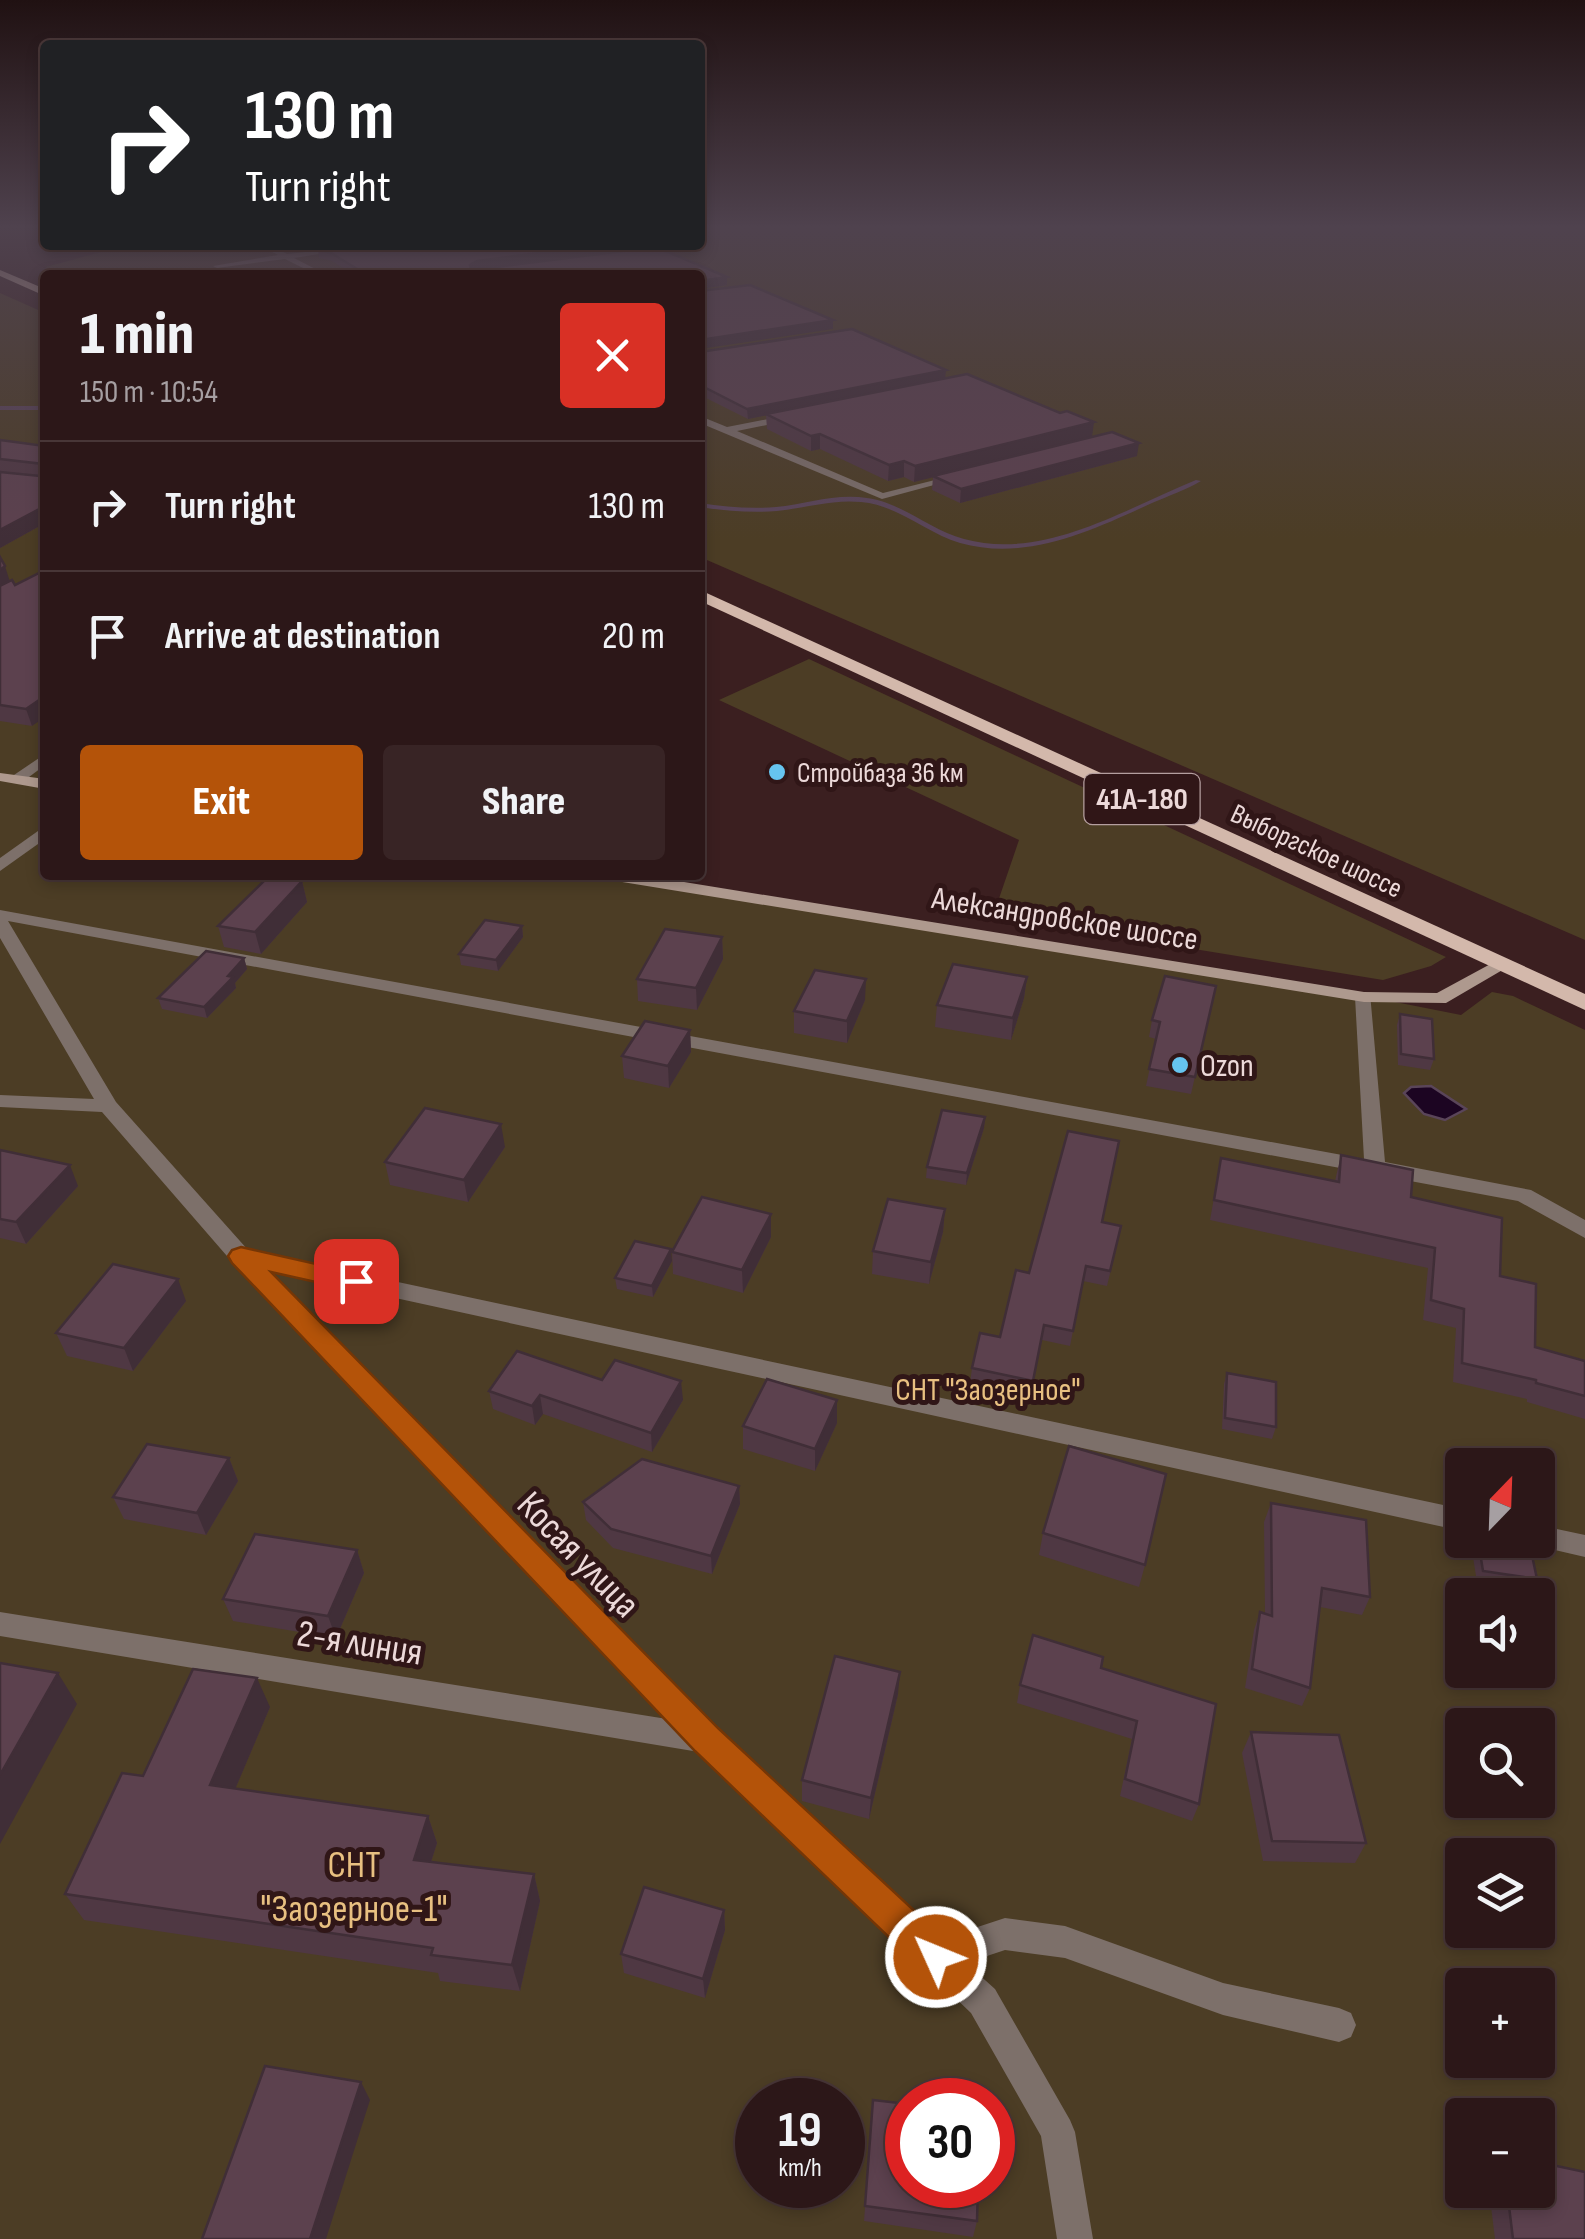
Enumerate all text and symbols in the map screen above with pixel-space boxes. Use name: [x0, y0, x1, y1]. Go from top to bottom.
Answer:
text: 130 m: [245, 75, 394, 159]
icon: right: [80, 80, 210, 210]
text: Turn right: [245, 160, 391, 215]
text: 1 min: [80, 299, 194, 371]
button: close: [560, 303, 665, 408]
text: 150 m · 10:54: [80, 373, 218, 412]
icon: right: [80, 479, 135, 534]
text: Turn right: [165, 484, 296, 529]
text: 130 m: [588, 484, 665, 529]
icon: arrive: [80, 609, 135, 664]
text: Arrive at destination: [165, 614, 440, 659]
text: 20 m: [602, 614, 665, 659]
button: Exit: [80, 745, 363, 860]
button: Share: [383, 745, 665, 860]
place label: Стройбаза 36 км: [797, 757, 964, 790]
marker: Стройбаза 36 км: [766, 761, 788, 783]
road number: 41А-180: [1084, 774, 1200, 824]
street label: Выборгское шоссе: [1225, 797, 1407, 905]
street label: Александровское шоссе: [928, 879, 1200, 960]
place label: Ozon: [1200, 1047, 1254, 1086]
marker: Ozon: [1169, 1054, 1191, 1076]
pin: [314, 1239, 399, 1324]
icon: arrive: [329, 1254, 384, 1309]
park label: СНТ "Заозерное": [895, 1371, 1081, 1410]
north arrow: [1445, 1448, 1555, 1558]
map controls: [1445, 1448, 1555, 2208]
street label: Косая улица: [507, 1483, 649, 1627]
button: sound: [1445, 1578, 1555, 1688]
street label: 2-я линия: [294, 1611, 426, 1676]
button: search: [1445, 1708, 1555, 1818]
button: layers: [1445, 1838, 1555, 1948]
park label: СНТ "Заозерное-1": [260, 1843, 448, 1932]
position arrow: [884, 1905, 988, 2009]
button: +: [1445, 1968, 1555, 2078]
speed limit sign: 30: [885, 2078, 1015, 2208]
button: −: [1445, 2098, 1555, 2208]
text: 19: [778, 2101, 822, 2161]
text: km/h: [778, 2153, 822, 2184]

